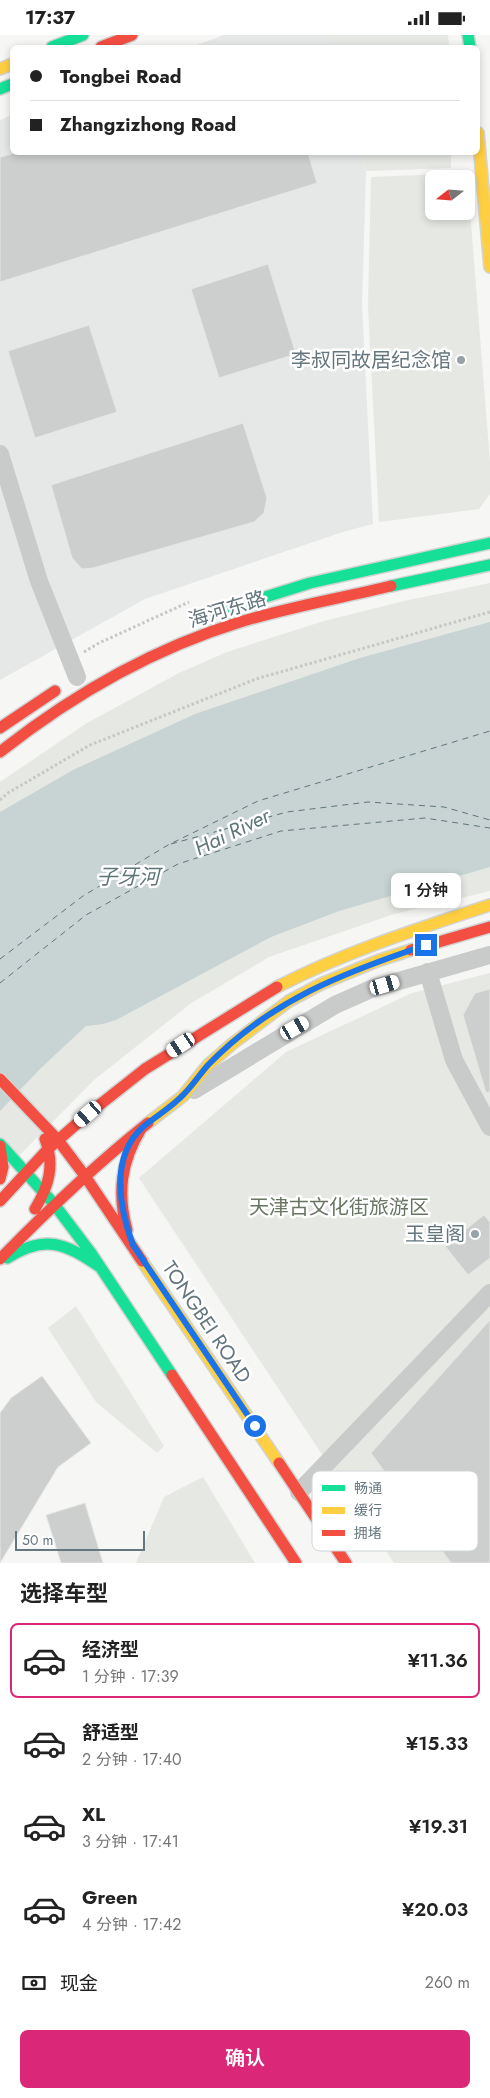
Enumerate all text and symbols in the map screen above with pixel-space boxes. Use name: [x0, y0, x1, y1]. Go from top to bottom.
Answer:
text: 17:37: [25, 4, 75, 31]
text: Tongbei Road: [60, 63, 182, 90]
text: Zhangzizhong Road: [60, 111, 236, 138]
north arrow: [425, 170, 475, 220]
map controls: [425, 170, 475, 220]
place label: 李叔同故居纪念馆: [291, 346, 451, 375]
marker: 李叔同故居纪念馆: [455, 354, 467, 366]
street label: 海河东路: [185, 584, 270, 635]
water label: Hai River: [189, 800, 276, 863]
water label: 子牙河: [97, 862, 163, 892]
callout: 1 分钟: [391, 873, 461, 907]
text: 1 分钟: [404, 879, 448, 902]
route end: [415, 934, 437, 956]
car: [368, 974, 401, 996]
car: [278, 1014, 311, 1042]
car: [164, 1030, 197, 1060]
car: [71, 1098, 104, 1130]
park label: 天津古文化街旅游区: [249, 1193, 429, 1222]
place label: 玉皇阁: [405, 1220, 465, 1249]
marker: 玉皇阁: [469, 1228, 481, 1240]
street label: TONGBEI ROAD: [155, 1256, 258, 1389]
route start: [244, 1415, 266, 1437]
legend: [312, 1471, 478, 1551]
text: 畅通: [354, 1478, 382, 1498]
text: 缓行: [354, 1500, 382, 1520]
text: 拥堵: [354, 1523, 382, 1543]
scale bar: [15, 1528, 145, 1551]
text: 50 m: [22, 1530, 53, 1550]
text: 选择车型: [20, 1577, 108, 1609]
text: 经济型: [82, 1636, 139, 1663]
icon: car: [22, 1638, 67, 1683]
text: ¥11.36: [408, 1647, 468, 1674]
text: 1 分钟 · 17:39: [82, 1665, 179, 1688]
text: 舒适型: [82, 1719, 139, 1746]
icon: car: [22, 1721, 67, 1766]
text: ¥15.33: [406, 1730, 468, 1757]
text: 2 分钟 · 17:40: [82, 1748, 182, 1771]
text: XL: [82, 1801, 105, 1828]
icon: car: [22, 1804, 67, 1849]
text: ¥19.31: [409, 1813, 468, 1840]
text: 3 分钟 · 17:41: [82, 1830, 179, 1853]
text: Green: [82, 1884, 138, 1911]
icon: car: [22, 1887, 67, 1932]
text: ¥20.03: [402, 1896, 468, 1923]
text: 4 分钟 · 17:42: [82, 1913, 181, 1936]
icon: cash: [20, 1969, 48, 1997]
text: 现金: [60, 1970, 98, 1997]
text: 260 m: [425, 1971, 470, 1994]
button: 确认: [20, 2030, 470, 2088]

